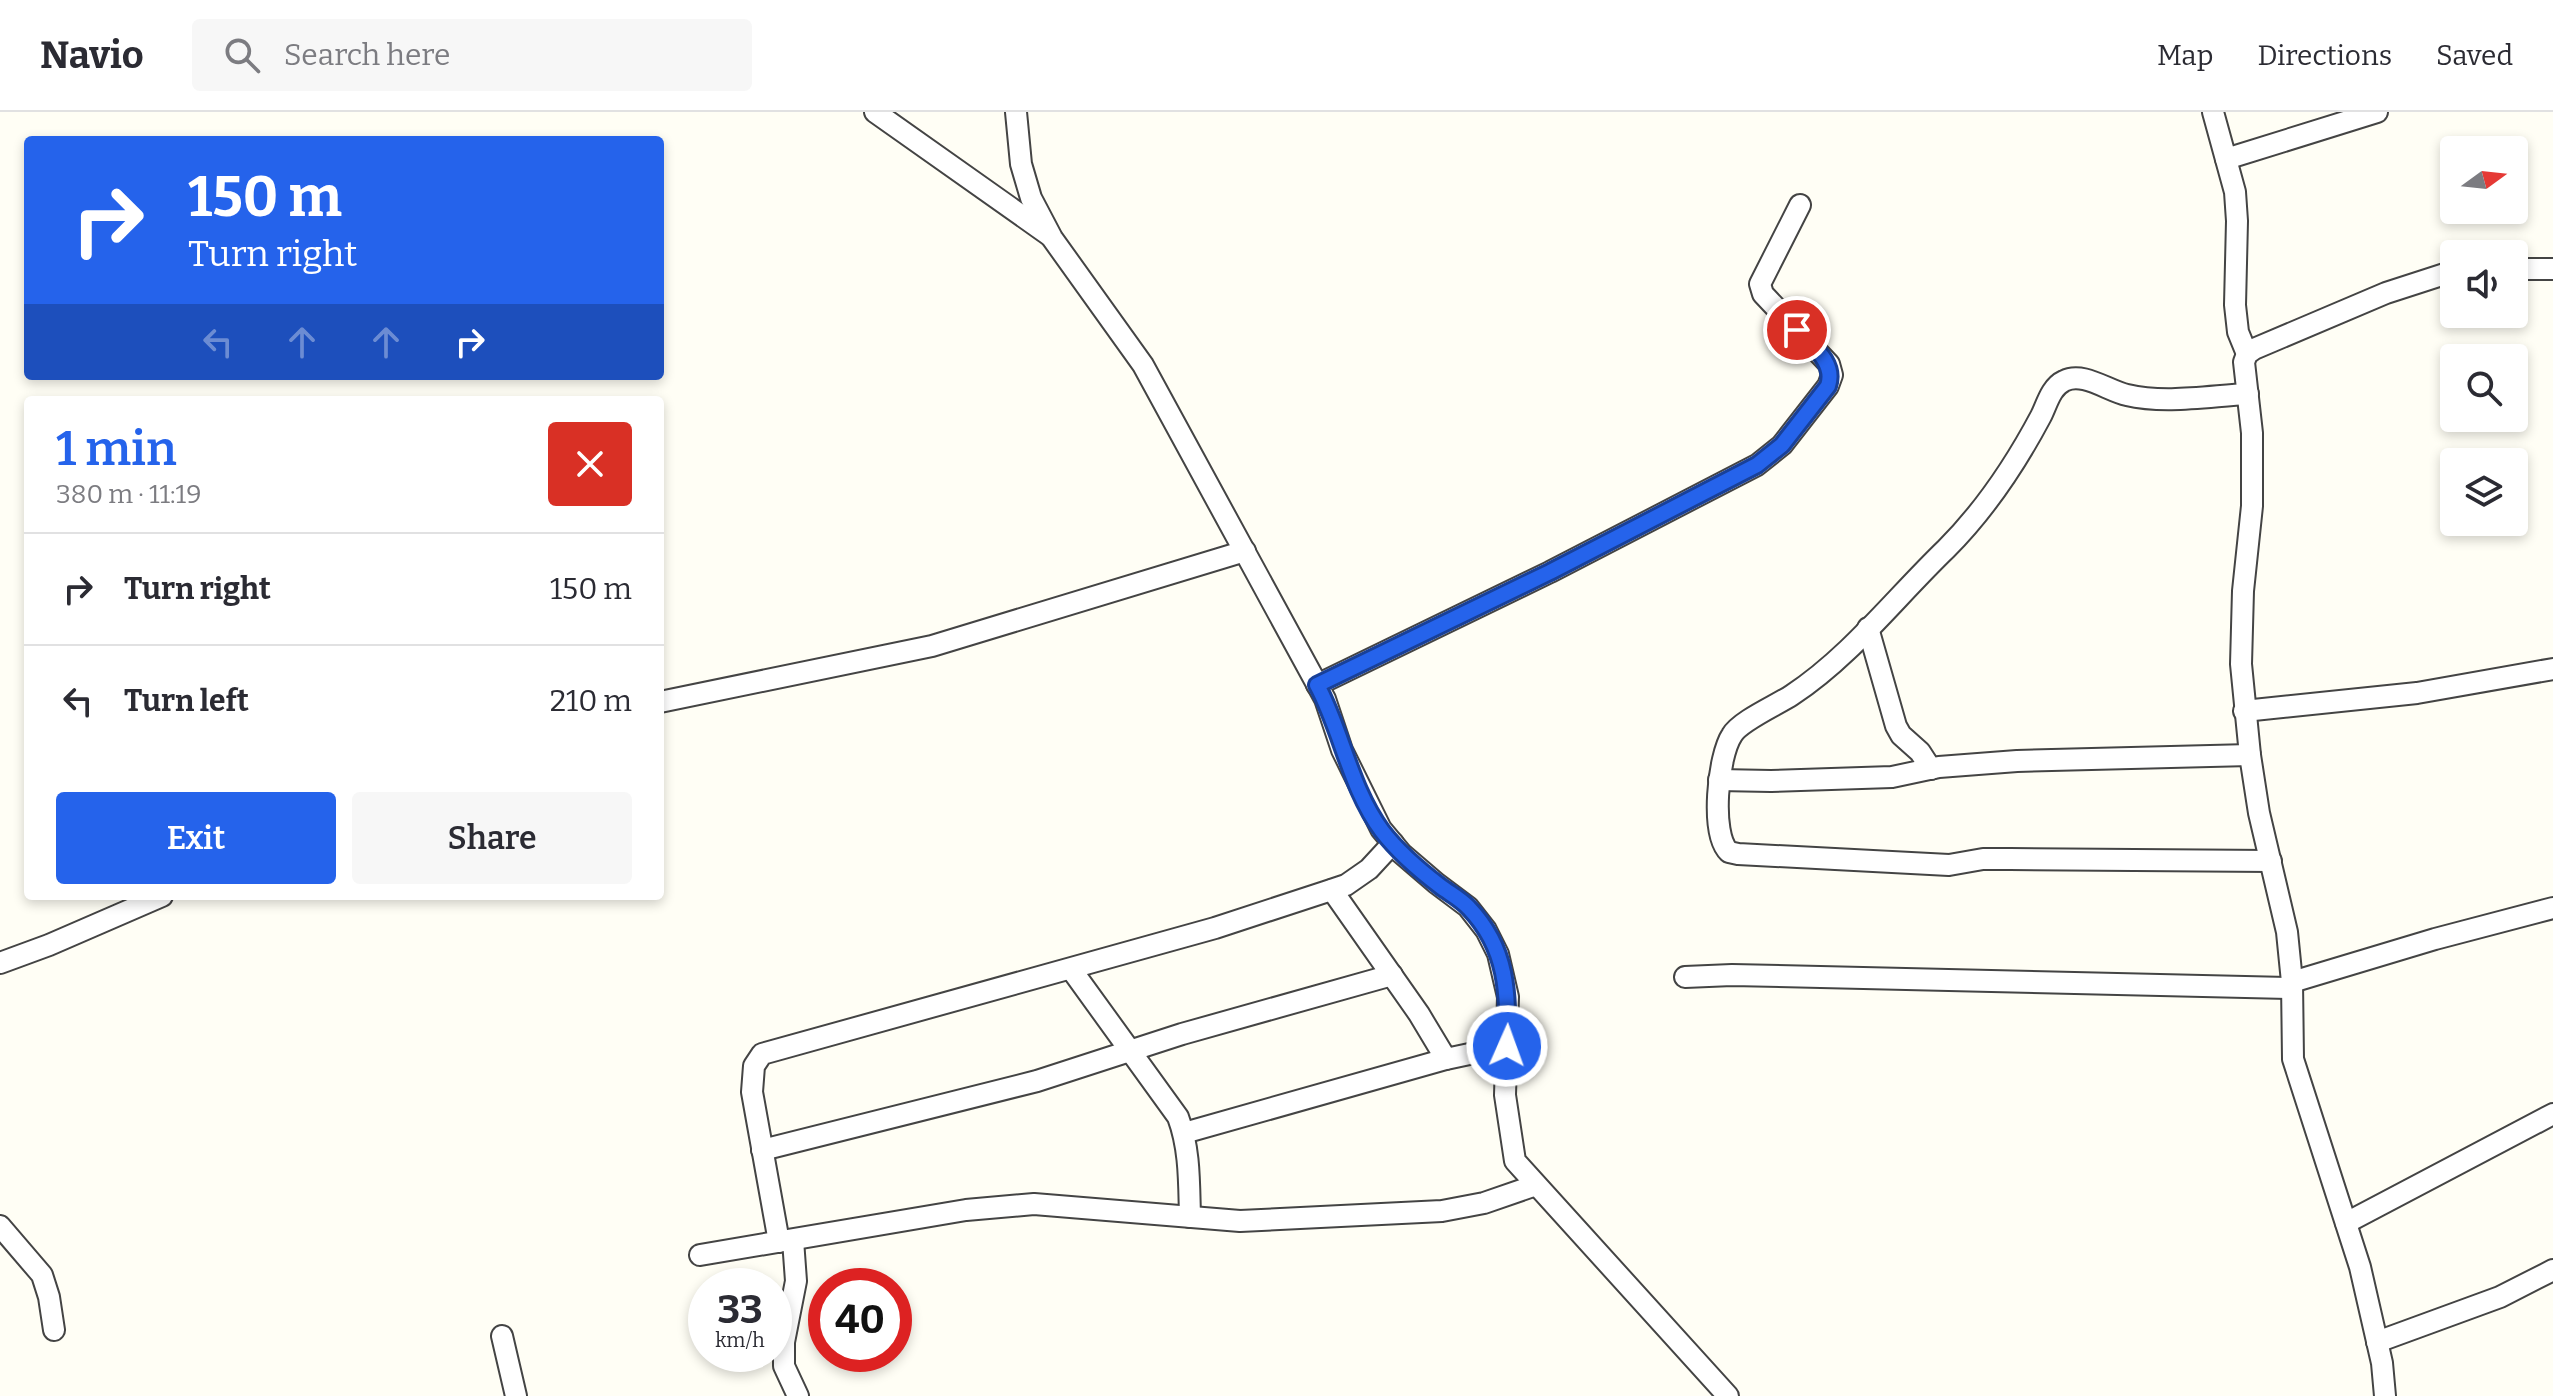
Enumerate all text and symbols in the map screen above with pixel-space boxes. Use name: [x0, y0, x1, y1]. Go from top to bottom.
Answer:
search box: [192, 19, 752, 91]
text: Navio: [40, 32, 144, 78]
icon: search: [220, 33, 264, 77]
text: Search here: [284, 37, 450, 73]
text: Map: [2157, 39, 2213, 72]
text: Directions: [2257, 39, 2392, 72]
text: Saved: [2436, 39, 2513, 72]
north arrow: [2440, 136, 2528, 224]
map controls: [2440, 136, 2528, 536]
text: 150 m: [188, 164, 342, 231]
icon: right: [56, 168, 160, 272]
text: Turn right: [188, 232, 357, 276]
button: sound: [2440, 240, 2528, 328]
pin: [1763, 296, 1831, 364]
icon: arrive: [1775, 308, 1819, 352]
icon: left: [196, 320, 240, 364]
icon: ahead: [280, 320, 324, 364]
icon: ahead: [364, 320, 408, 364]
icon: right: [448, 320, 492, 364]
button: search: [2440, 344, 2528, 432]
text: 1 min: [56, 420, 177, 478]
button: close: [548, 422, 632, 506]
button: layers: [2440, 448, 2528, 536]
text: 380 m · 11:19: [56, 479, 201, 510]
icon: right: [56, 567, 100, 611]
text: Turn right: [124, 571, 271, 607]
text: 150 m: [550, 571, 632, 607]
icon: left: [56, 679, 100, 723]
text: Turn left: [124, 683, 249, 719]
text: 210 m: [550, 683, 632, 719]
button: Exit: [56, 792, 336, 884]
button: Share: [352, 792, 632, 884]
position arrow: [1465, 1004, 1549, 1088]
speed limit sign: 40: [808, 1268, 912, 1372]
text: 33: [717, 1286, 763, 1334]
text: km/h: [715, 1328, 765, 1352]

